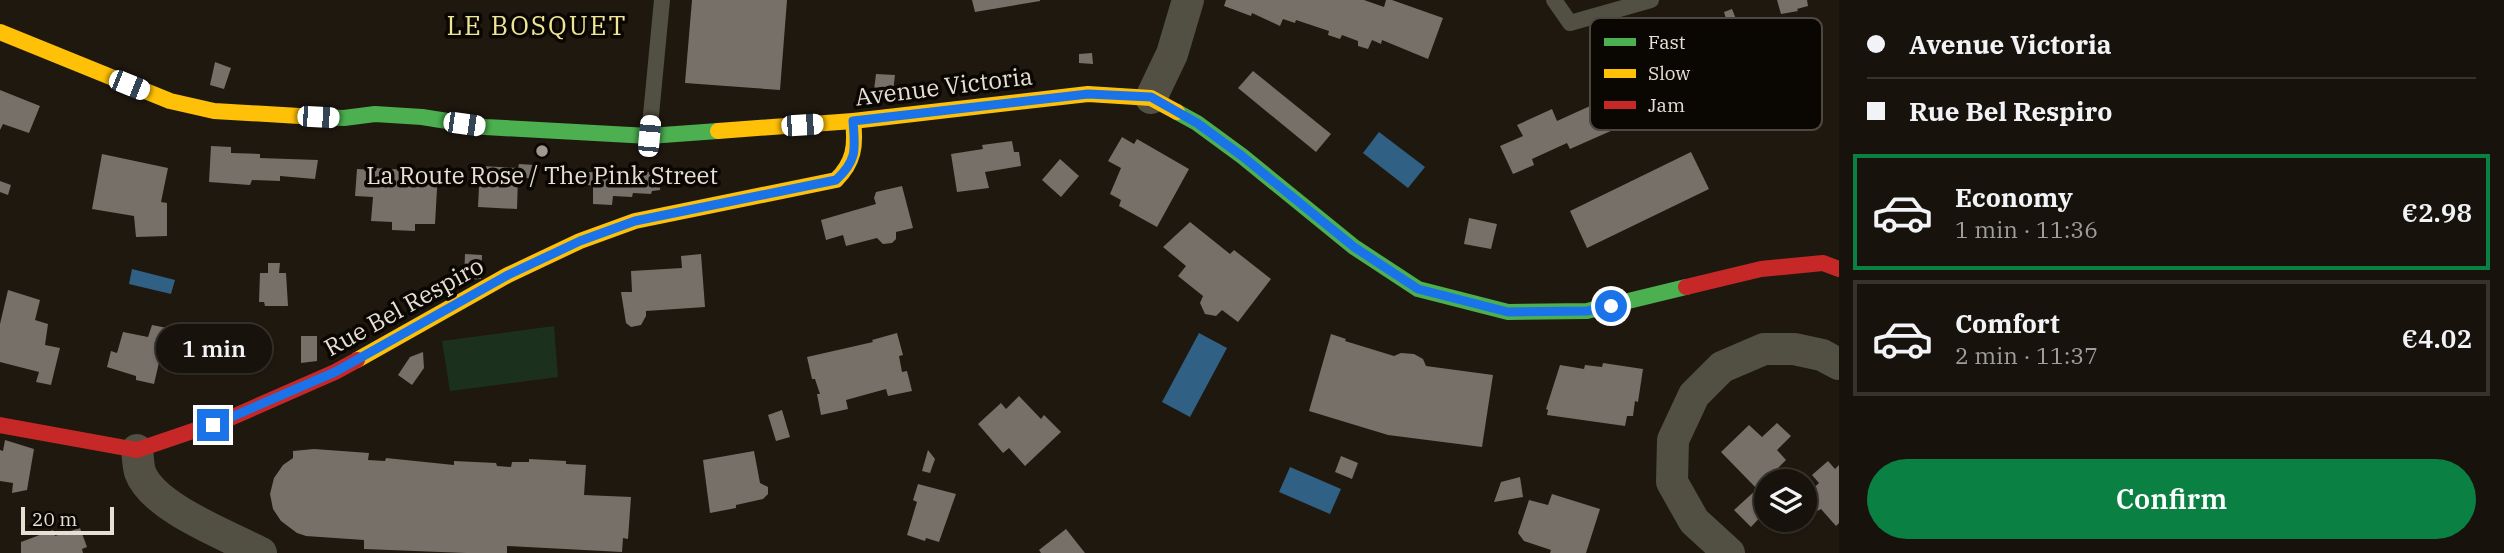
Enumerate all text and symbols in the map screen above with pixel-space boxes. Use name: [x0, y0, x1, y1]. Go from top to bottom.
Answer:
district label: LE BOSQUET: [447, 8, 627, 42]
legend: [1590, 18, 1822, 130]
text: Avenue Victoria: [1909, 27, 2112, 61]
text: Fast: [1648, 30, 1686, 54]
street label: Avenue Victoria: [853, 59, 1034, 113]
text: Slow: [1648, 61, 1690, 85]
car: [106, 67, 153, 103]
text: Jam: [1648, 93, 1685, 117]
text: Rue Bel Respiro: [1909, 94, 2112, 128]
car: [297, 105, 340, 129]
car: [442, 111, 487, 137]
car: [781, 113, 824, 137]
car: [637, 114, 662, 158]
marker: La Route Rose / The Pink Street: [534, 143, 550, 159]
place label: La Route Rose / The Pink Street: [366, 159, 718, 191]
text: Economy: [1955, 180, 2073, 214]
icon: car: [1871, 181, 1934, 244]
text: €2.98: [2402, 195, 2472, 229]
text: 1 min · 11:36: [1955, 214, 2098, 244]
street label: Rue Bel Respiro: [318, 249, 489, 363]
route start: [1595, 290, 1627, 322]
text: Comfort: [1955, 306, 2060, 340]
icon: car: [1871, 307, 1934, 370]
text: €4.02: [2402, 321, 2472, 355]
callout: 1 min: [155, 324, 271, 372]
text: 1 min: [182, 333, 246, 363]
text: 2 min · 11:37: [1955, 340, 2098, 370]
route end: [197, 409, 229, 441]
button: Confirm: [1867, 459, 2476, 539]
map controls: [1754, 469, 1817, 532]
button: layers: [1754, 469, 1817, 532]
scale bar: [21, 504, 114, 536]
text: 20 m: [32, 507, 77, 531]

